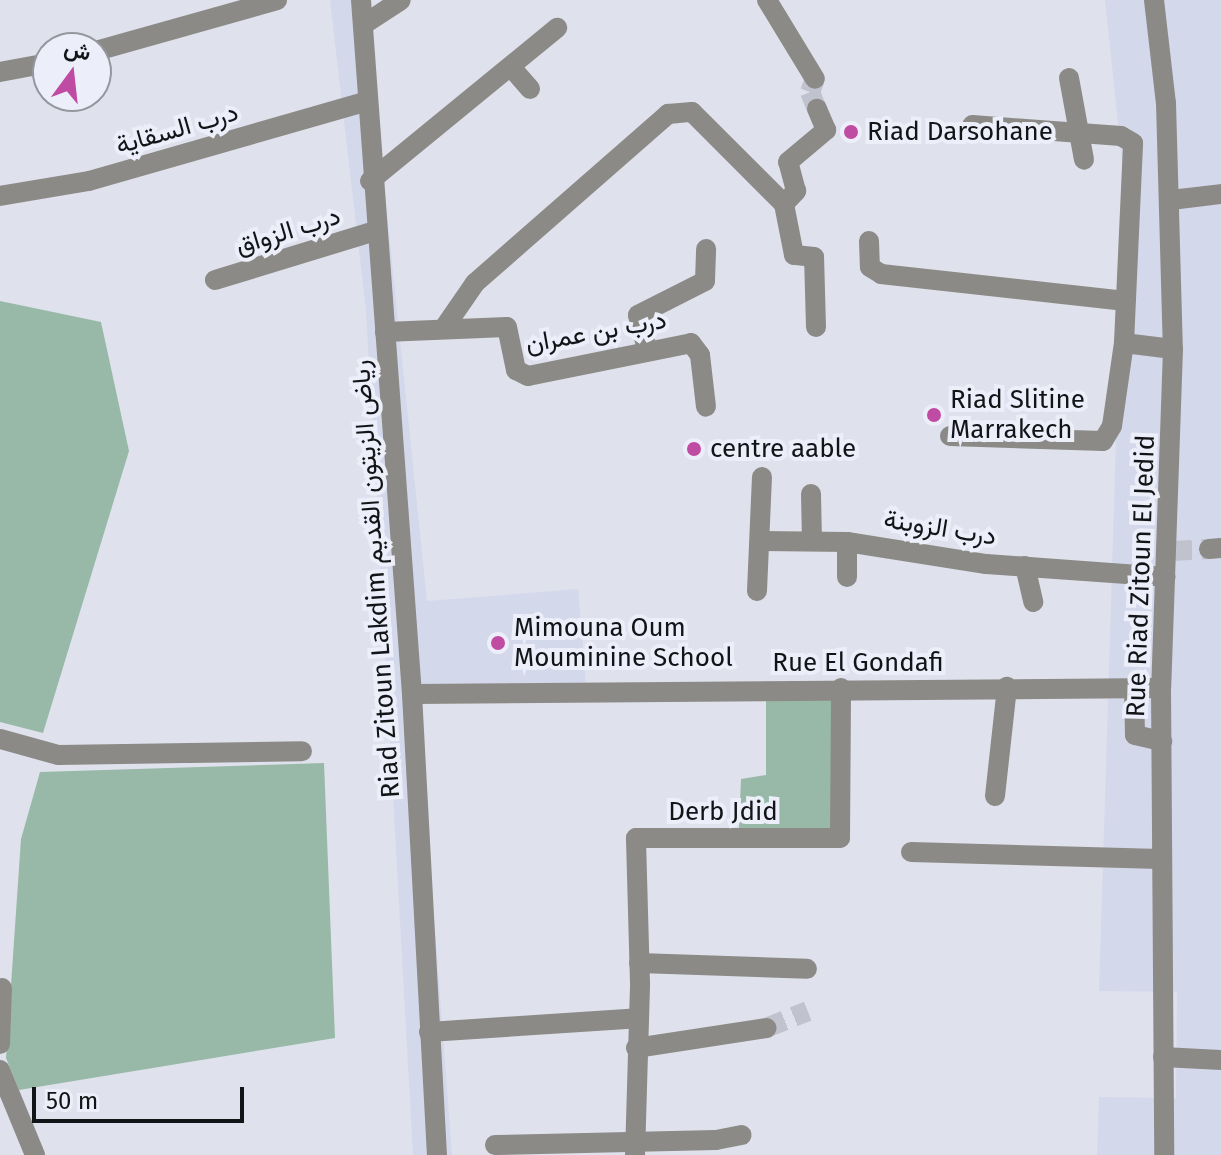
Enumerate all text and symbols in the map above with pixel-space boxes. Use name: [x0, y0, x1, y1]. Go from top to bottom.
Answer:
north arrow: [32, 32, 112, 112]
text: ش: [62, 34, 94, 67]
street label: درب السقاية: [112, 97, 242, 161]
place label: Riad Darsohane: [867, 116, 1053, 148]
marker: Riad Darsohane: [842, 123, 860, 141]
street label: درب الزواق: [232, 200, 344, 262]
street label: درب بن عمران: [523, 304, 669, 360]
street label: Riad Zitoun Lakdim رياض الزيتون القديم: [345, 359, 407, 799]
place label: Riad Slitine Marrakech: [950, 384, 1085, 446]
marker: Riad Slitine Marrakech: [925, 406, 943, 424]
place label: centre aable: [710, 433, 856, 465]
street label: Rue Riad Zitoun El Jedid: [1120, 434, 1162, 718]
marker: centre aable: [685, 440, 703, 458]
street label: درب الزوبنة: [881, 504, 999, 552]
place label: Mimouna Oum Mouminine School: [514, 612, 733, 674]
marker: Mimouna Oum Mouminine School: [489, 634, 507, 652]
street label: Rue El Gondafi: [772, 647, 944, 679]
street label: Derb Jdid: [668, 796, 778, 828]
scale bar: [36, 1071, 248, 1121]
text: 50 m: [46, 1087, 98, 1115]

